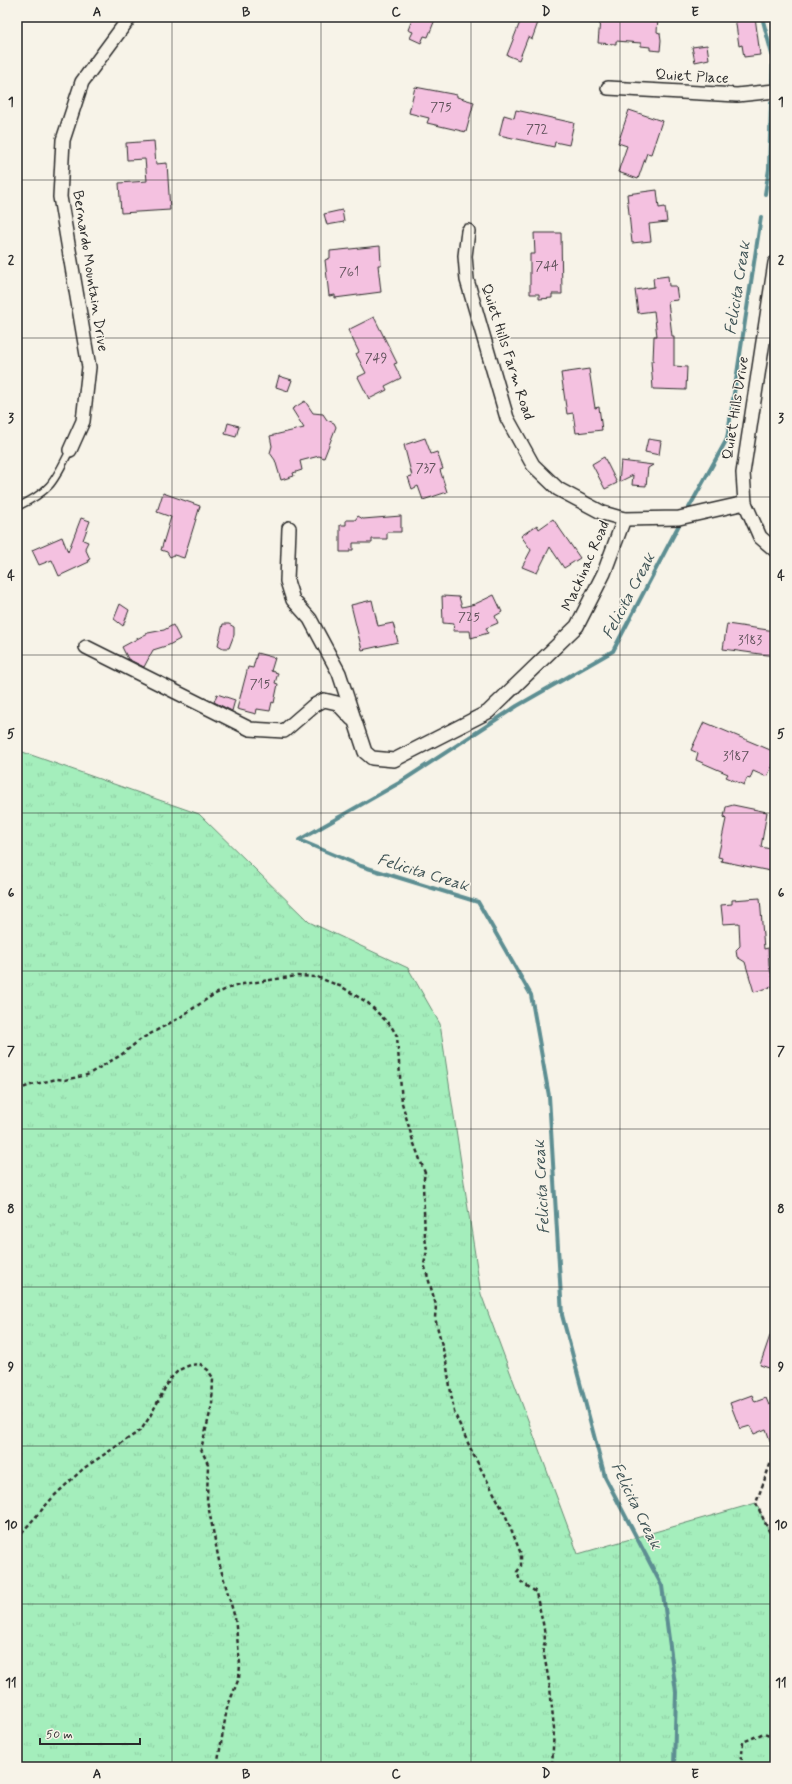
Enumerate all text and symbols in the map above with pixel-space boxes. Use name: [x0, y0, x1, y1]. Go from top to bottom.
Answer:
text: A: [93, 4, 101, 21]
text: B: [242, 4, 251, 21]
text: C: [391, 4, 401, 21]
text: D: [542, 4, 551, 21]
text: E: [691, 4, 699, 21]
street label: Quiet Place: [655, 65, 730, 89]
text: 1: [8, 94, 14, 111]
text: 1: [778, 94, 784, 111]
house number: 775: [430, 99, 452, 116]
house number: 772: [526, 121, 548, 138]
street label: Bernardo Mountain Drive: [67, 189, 113, 353]
water label: Felicita Creak: [720, 239, 756, 336]
text: 2: [8, 252, 15, 269]
text: 2: [778, 252, 785, 269]
house number: 744: [535, 258, 559, 275]
house number: 761: [339, 264, 359, 281]
street label: Quiet Hills Farm Road: [476, 281, 538, 423]
house number: 749: [365, 350, 387, 367]
street label: Quiet Hills Drive: [718, 355, 754, 461]
text: 3: [8, 410, 14, 427]
text: 3: [778, 410, 784, 427]
house number: 737: [416, 460, 436, 477]
street label: Mackinac Road: [557, 517, 615, 614]
water label: Felicita Creak: [598, 549, 661, 643]
text: 4: [7, 568, 15, 585]
text: 4: [777, 568, 785, 585]
house number: 725: [458, 609, 480, 626]
house number: 3183: [738, 632, 762, 649]
house number: 715: [250, 676, 270, 693]
text: 5: [7, 726, 15, 743]
text: 5: [777, 726, 785, 743]
house number: 3187: [723, 748, 749, 765]
water label: Felicita Creak: [375, 849, 472, 897]
text: 6: [8, 885, 15, 902]
text: 6: [778, 885, 785, 902]
text: 7: [7, 1043, 15, 1060]
text: 7: [777, 1043, 785, 1060]
water label: Felicita Creak: [529, 1138, 555, 1235]
text: 8: [7, 1201, 15, 1218]
text: 8: [777, 1201, 785, 1218]
text: 9: [8, 1359, 15, 1376]
text: 9: [778, 1359, 785, 1376]
water label: Felicita Creak: [606, 1459, 667, 1554]
text: 10: [4, 1517, 18, 1534]
text: 10: [774, 1517, 788, 1534]
text: 11: [5, 1675, 17, 1692]
text: 11: [775, 1675, 787, 1692]
scale bar: [40, 1720, 140, 1746]
text: 50 m: [46, 1727, 73, 1743]
text: A: [93, 1766, 101, 1783]
text: B: [242, 1766, 251, 1783]
text: C: [391, 1766, 401, 1783]
text: D: [542, 1766, 551, 1783]
text: E: [691, 1766, 699, 1783]

